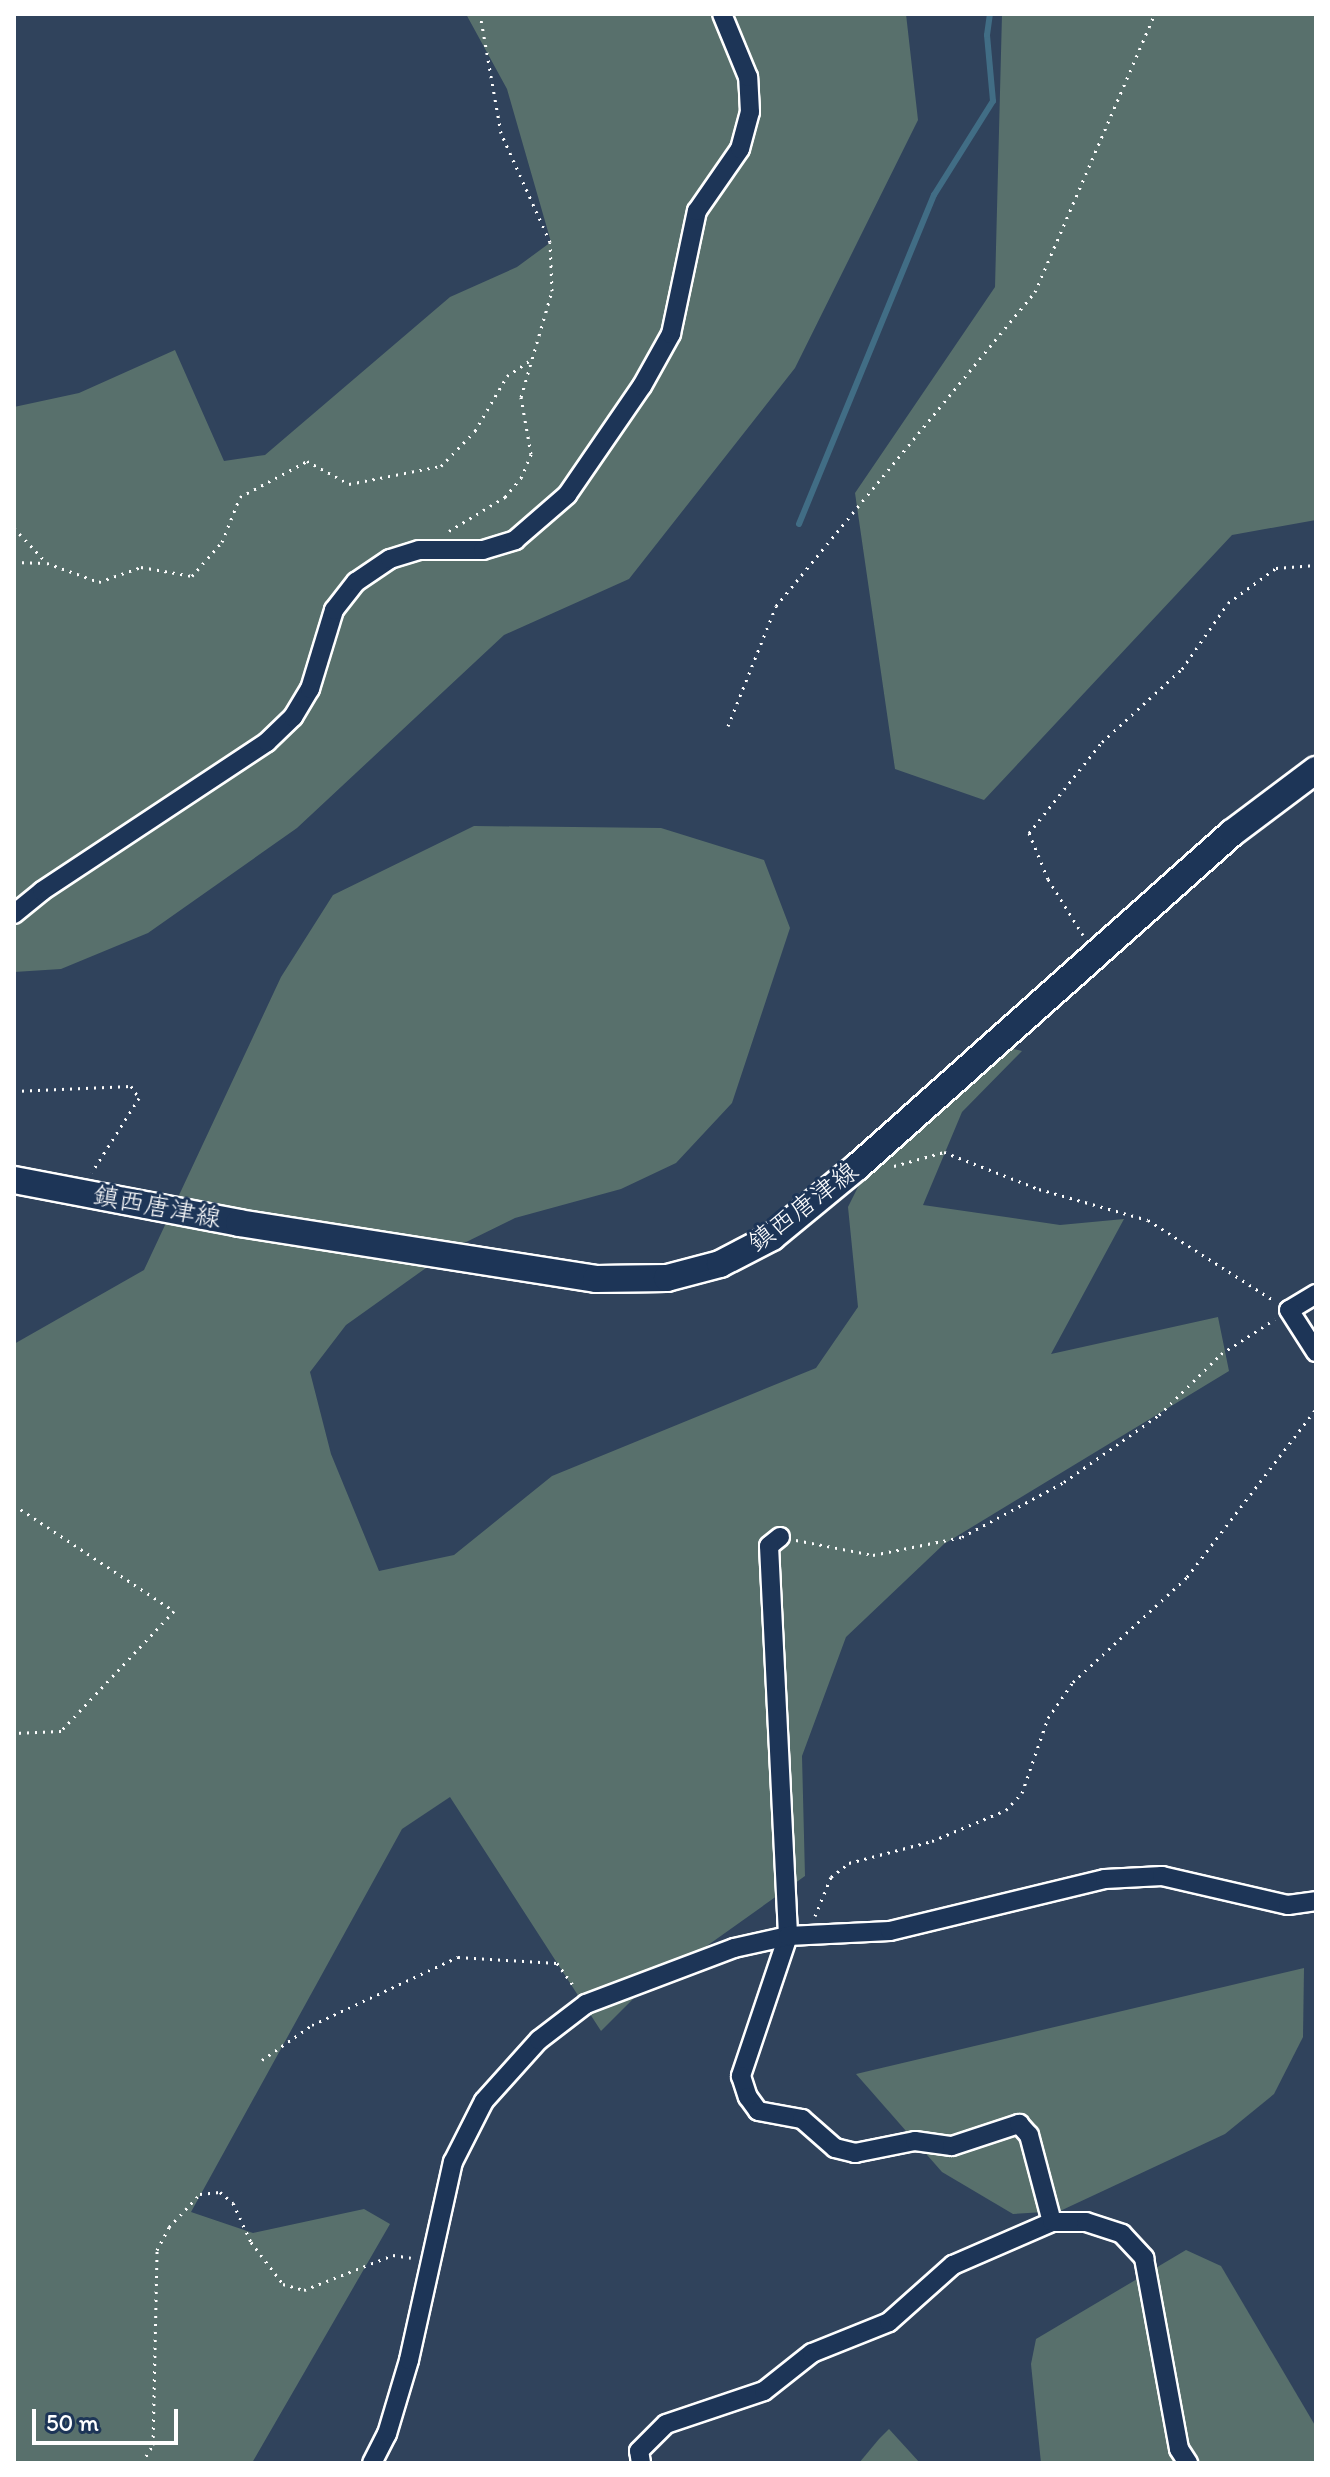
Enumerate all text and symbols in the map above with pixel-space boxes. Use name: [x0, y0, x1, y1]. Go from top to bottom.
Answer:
street label: 鎮西唐津線: [742, 1155, 864, 1259]
street label: 鎮西唐津線: [90, 1179, 224, 1235]
scale bar: [36, 2393, 182, 2443]
text: 50 m: [46, 2408, 99, 2437]

